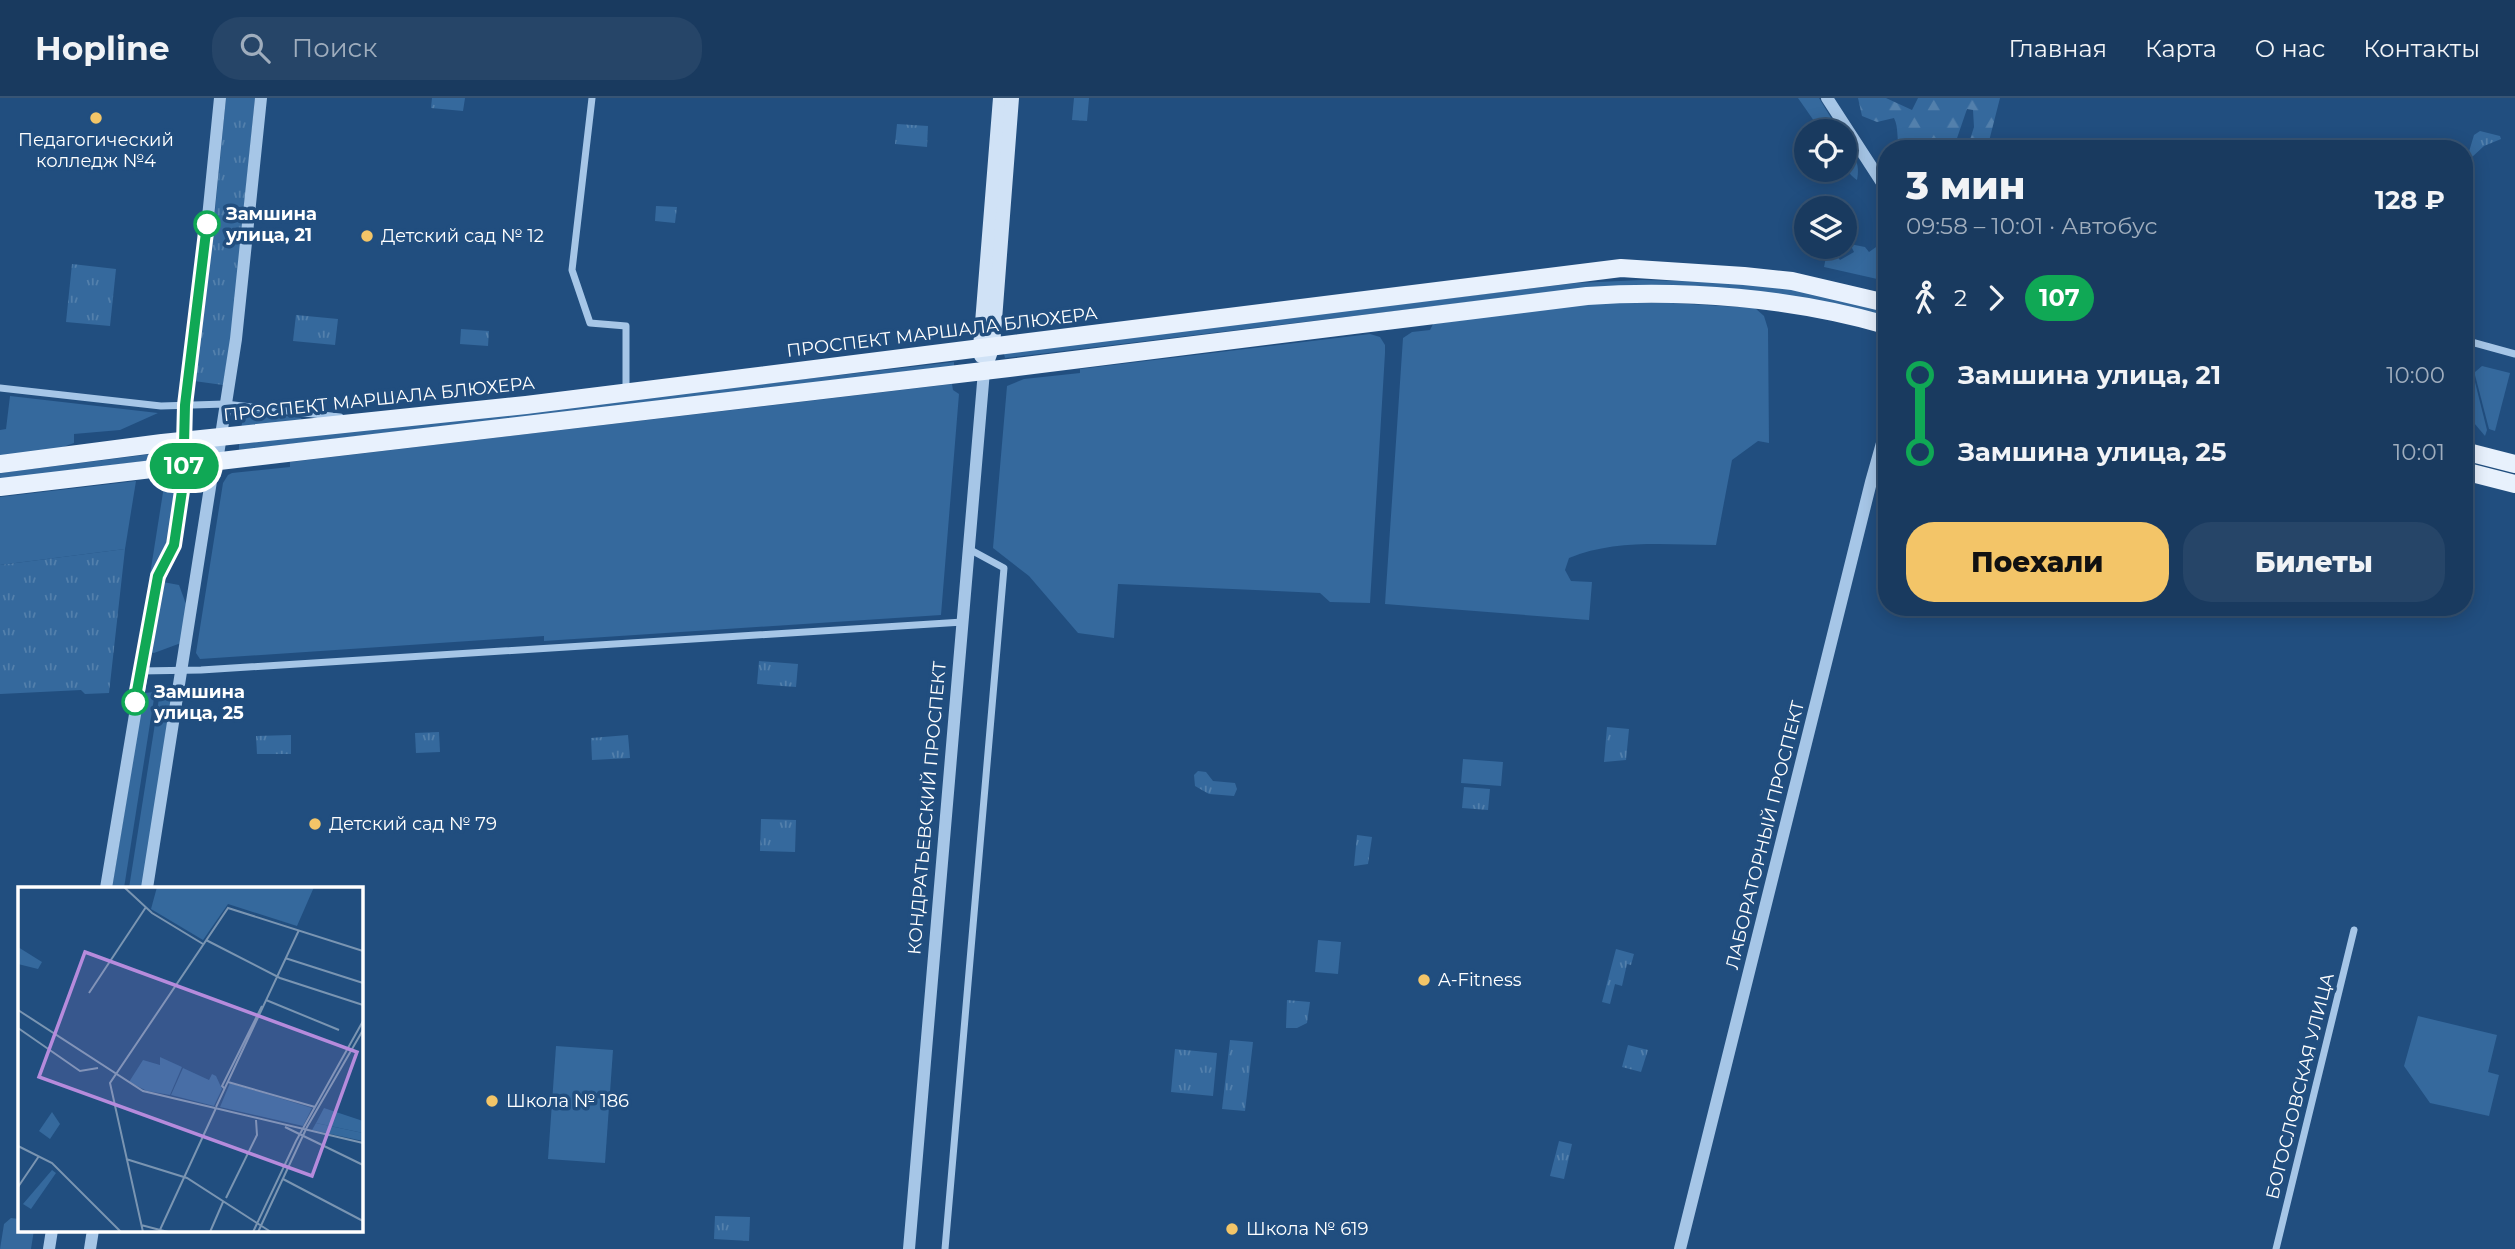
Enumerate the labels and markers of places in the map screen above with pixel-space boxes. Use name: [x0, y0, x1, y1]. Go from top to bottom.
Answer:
marker: Педагогический колледж №4: [88, 110, 104, 126]
place label: Педагогический колледж №4: [18, 129, 174, 172]
place label: Замшина улица, 21: [225, 203, 317, 246]
marker: Замшина улица, 21: [194, 211, 220, 237]
place label: Детский сад № 12: [381, 225, 544, 247]
marker: Детский сад № 12: [359, 228, 375, 244]
place label: Замшина улица, 25: [153, 681, 245, 724]
marker: Замшина улица, 25: [122, 689, 148, 715]
place label: Детский сад № 79: [329, 813, 497, 835]
marker: Детский сад № 79: [307, 816, 323, 832]
place label: A-Fitness: [1438, 969, 1522, 991]
marker: A-Fitness: [1416, 972, 1432, 988]
place label: Школа № 186: [506, 1090, 629, 1112]
marker: Школа № 186: [484, 1093, 500, 1109]
place label: Школа № 619: [1246, 1218, 1369, 1240]
marker: Школа № 619: [1224, 1221, 1240, 1237]

